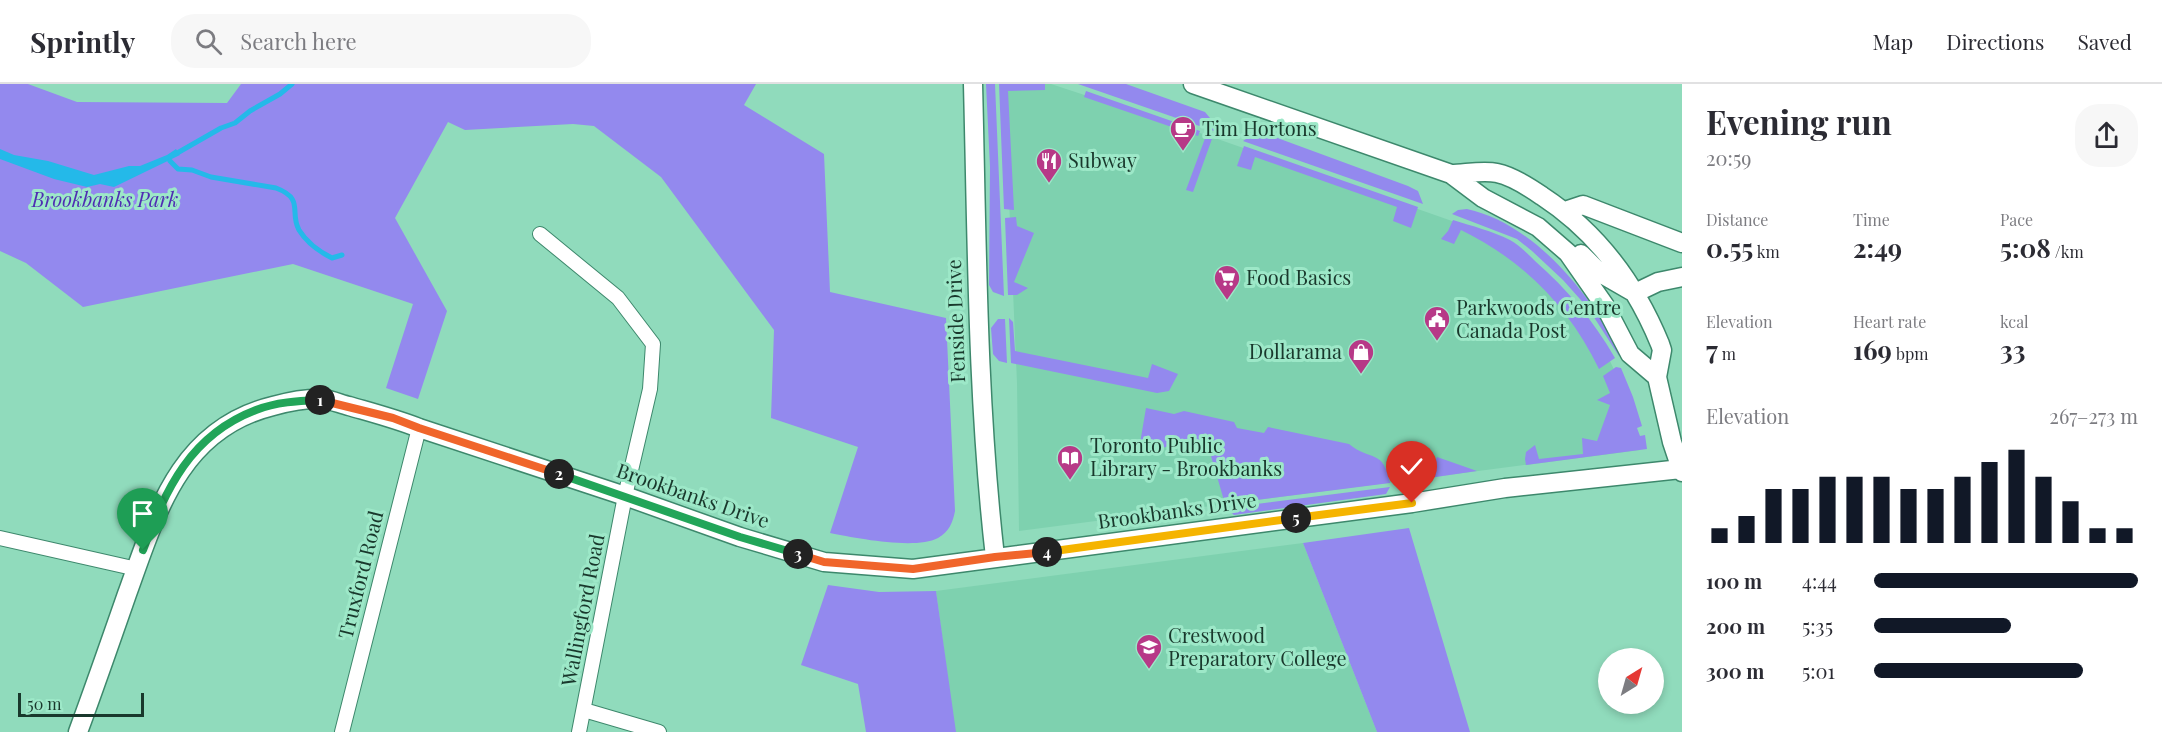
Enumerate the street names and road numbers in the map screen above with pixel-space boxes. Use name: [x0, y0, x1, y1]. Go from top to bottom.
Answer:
street label: Fenside Drive: [939, 259, 970, 383]
street label: Brookbanks Drive: [613, 456, 774, 533]
street label: Brookbanks Drive: [1096, 485, 1258, 534]
street label: Truxford Road: [331, 507, 389, 642]
street label: Wallingford Road: [553, 531, 610, 689]

